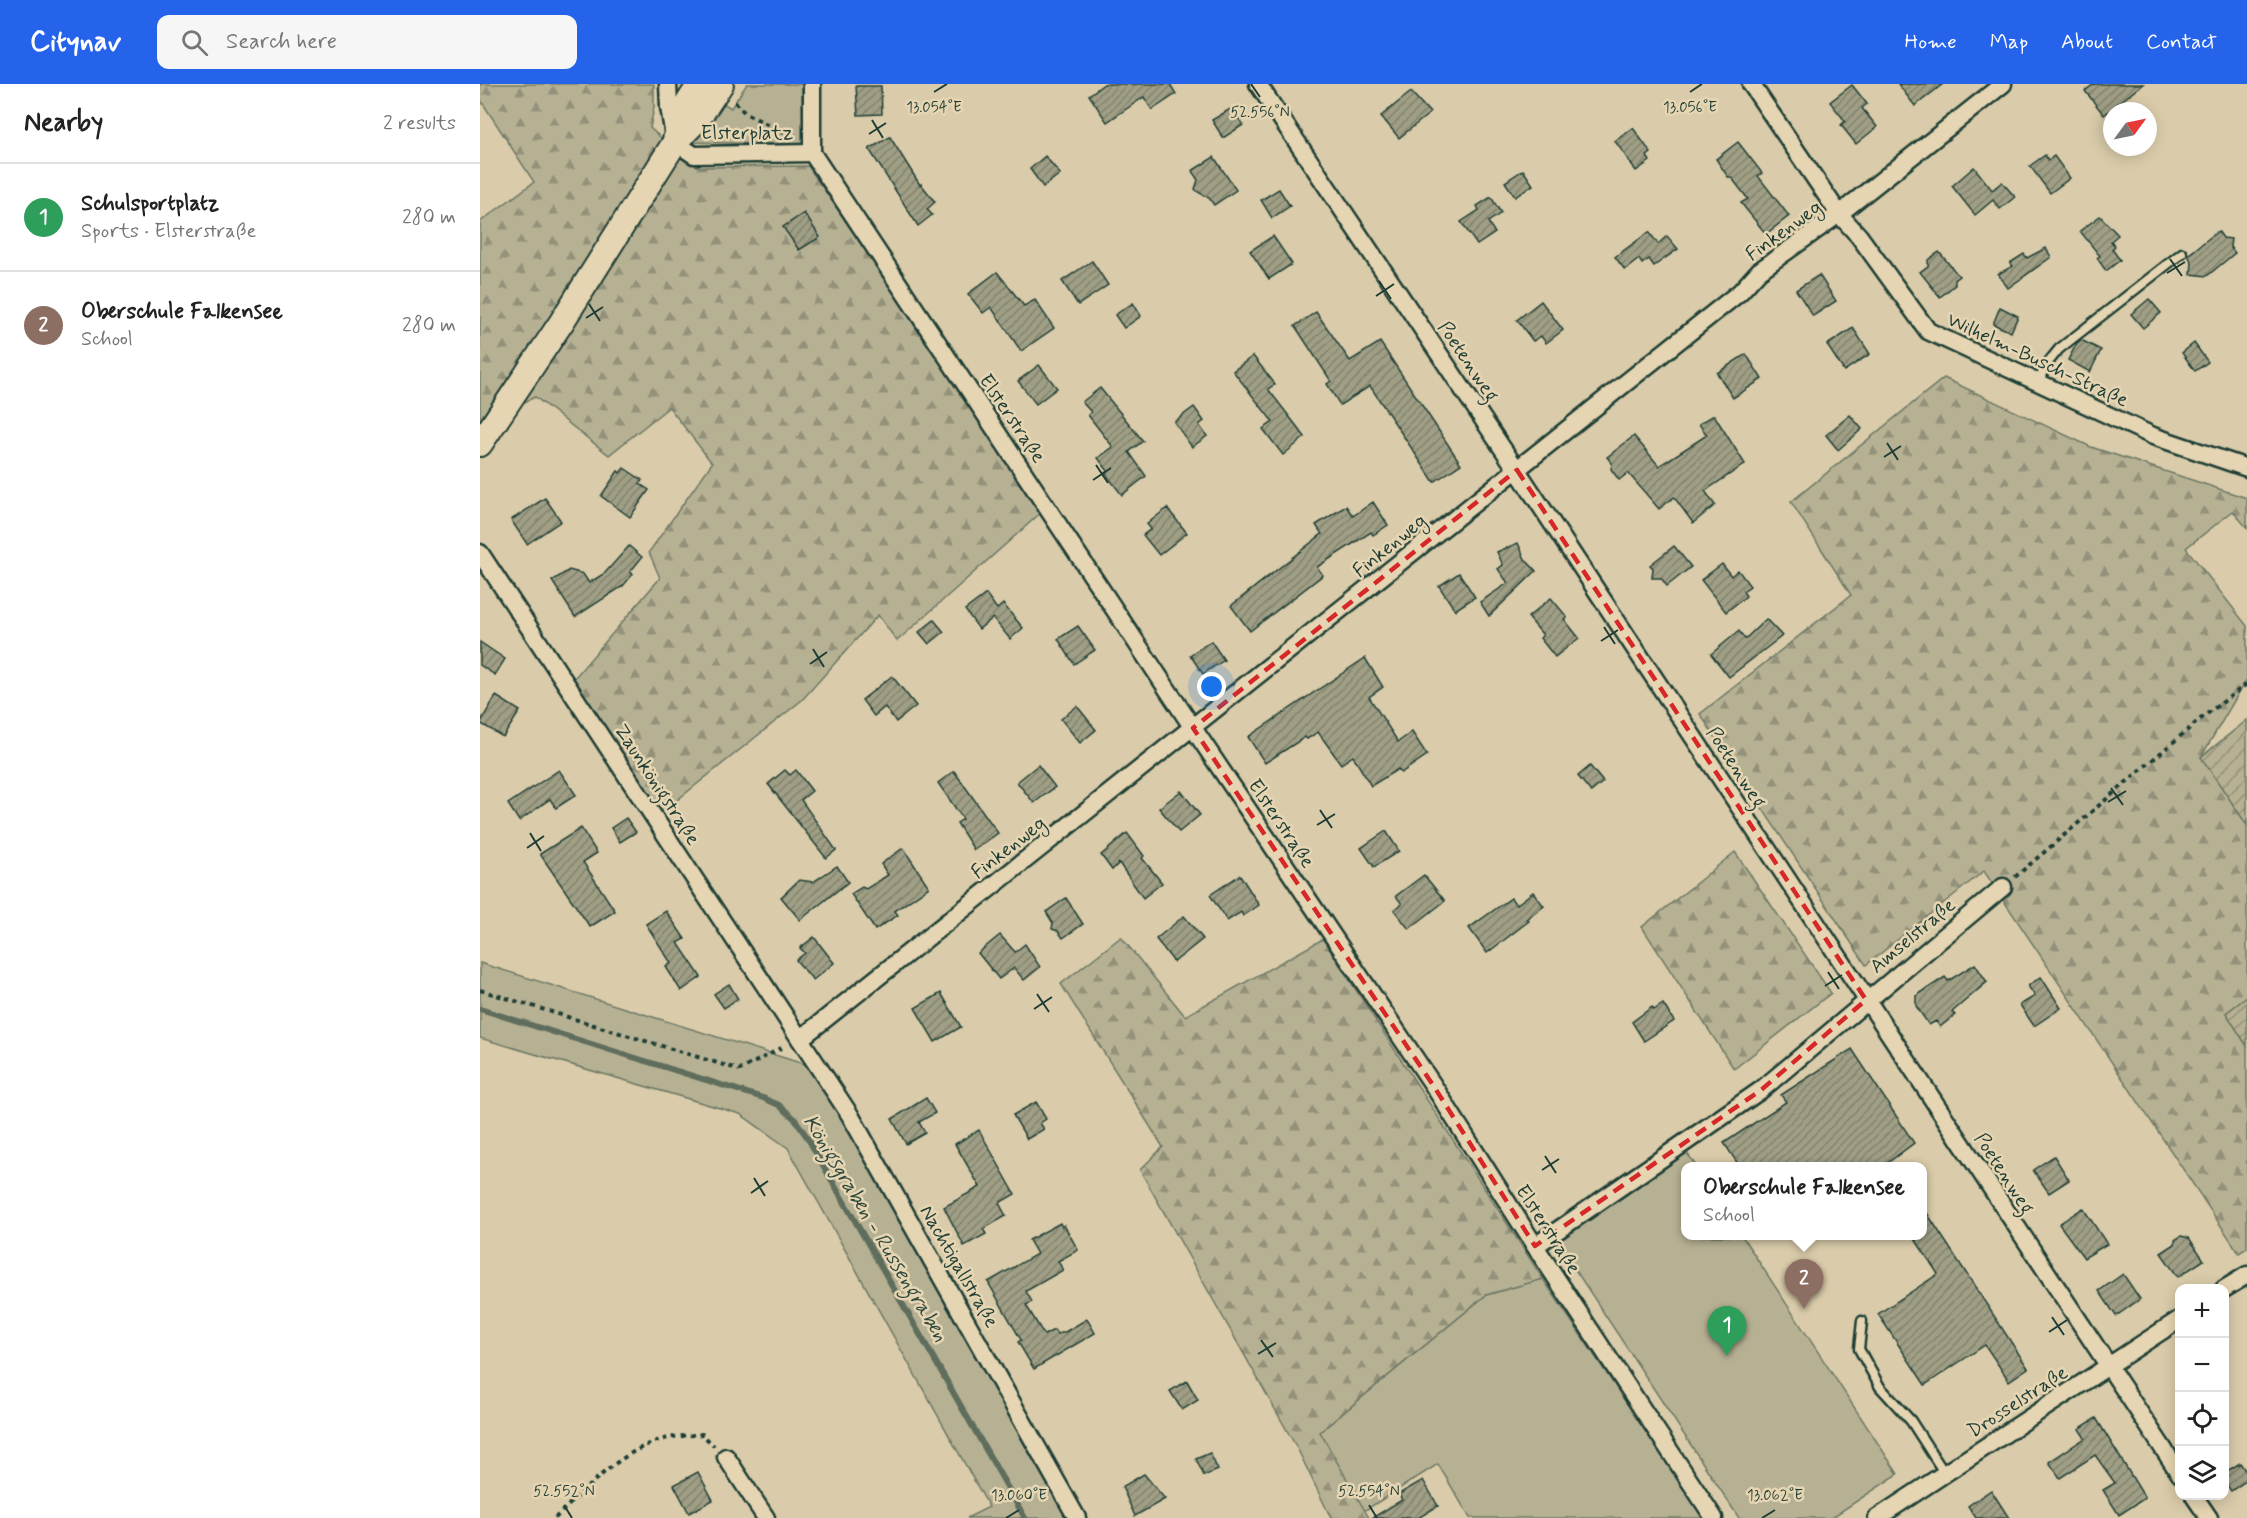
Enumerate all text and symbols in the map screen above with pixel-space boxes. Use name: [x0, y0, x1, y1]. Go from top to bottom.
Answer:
search box: [157, 15, 577, 69]
text: Citynav: [30, 24, 121, 61]
icon: search: [178, 26, 211, 59]
text: Search here: [226, 28, 337, 56]
text: Home: [1905, 28, 1957, 56]
text: Map: [1990, 28, 2028, 56]
text: About: [2061, 28, 2113, 56]
text: Contact: [2146, 28, 2217, 56]
text: 13.054°E: [906, 98, 962, 118]
text: 13.056°E: [1663, 98, 1717, 118]
north arrow: [2103, 102, 2157, 156]
text: 52.556°N: [1230, 103, 1290, 123]
text: Nearby: [24, 106, 103, 140]
text: 2 results: [383, 110, 456, 137]
street label: Elsterplatz: [701, 120, 794, 147]
text: Schulsportplatz: [81, 190, 219, 218]
street label: Finkenweg: [1740, 194, 1828, 269]
text: 1: [39, 204, 48, 231]
text: 280 m: [402, 204, 456, 231]
text: Sports · Elsterstraße: [81, 218, 256, 245]
text: Oberschule Falkensee: [81, 298, 283, 326]
street label: Wilhelm-Busch-Straße: [1942, 306, 2133, 414]
text: 2: [39, 312, 48, 339]
text: 280 m: [402, 312, 456, 339]
street label: Poetenweg: [1429, 316, 1505, 409]
text: School: [81, 326, 133, 353]
street label: Elsterstraße: [972, 369, 1052, 469]
street label: Finkenweg: [1347, 508, 1433, 585]
your location: [1197, 672, 1226, 701]
street label: Zaunkönigstraße: [606, 719, 706, 852]
street label: Poetenweg: [1698, 722, 1772, 815]
street label: Elsterstraße: [1241, 774, 1321, 874]
street label: Finkenweg: [966, 810, 1053, 887]
street label: Amselstraße: [1864, 892, 1962, 980]
water label: Königsgraben - Russengraben: [794, 1110, 954, 1348]
street label: Poetenweg: [1966, 1128, 2040, 1221]
popup: [1681, 1162, 1927, 1240]
text: Oberschule Falkensee: [1703, 1174, 1905, 1202]
street label: Elsterstraße: [1509, 1180, 1587, 1280]
street label: Nachtigallstraße: [913, 1201, 1005, 1333]
text: School: [1703, 1202, 1755, 1229]
pin: 2: [1784, 1260, 1824, 1309]
map controls: [2175, 1284, 2229, 1500]
button: +: [2175, 1284, 2229, 1338]
pin: 1: [1708, 1306, 1746, 1356]
button: −: [2175, 1338, 2229, 1392]
street label: Drosselstraße: [1962, 1360, 2073, 1445]
button: locate: [2175, 1392, 2229, 1446]
button: layers: [2175, 1446, 2229, 1500]
text: 52.552°N: [533, 1482, 595, 1502]
text: 52.554°N: [1338, 1482, 1400, 1502]
text: 13.060°E: [991, 1486, 1047, 1506]
text: 13.062°E: [1747, 1486, 1803, 1506]

